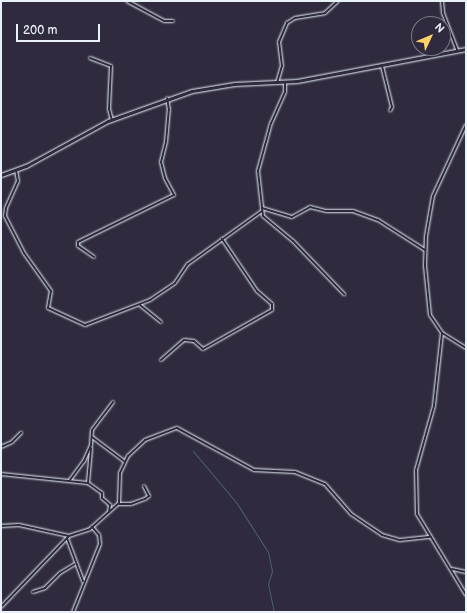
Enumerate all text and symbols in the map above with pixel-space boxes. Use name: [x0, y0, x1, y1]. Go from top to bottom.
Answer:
scale bar: [18, 16, 102, 42]
north arrow: [411, 16, 451, 56]
text: N: [432, 21, 447, 35]
text: 200 m: [23, 23, 57, 38]

